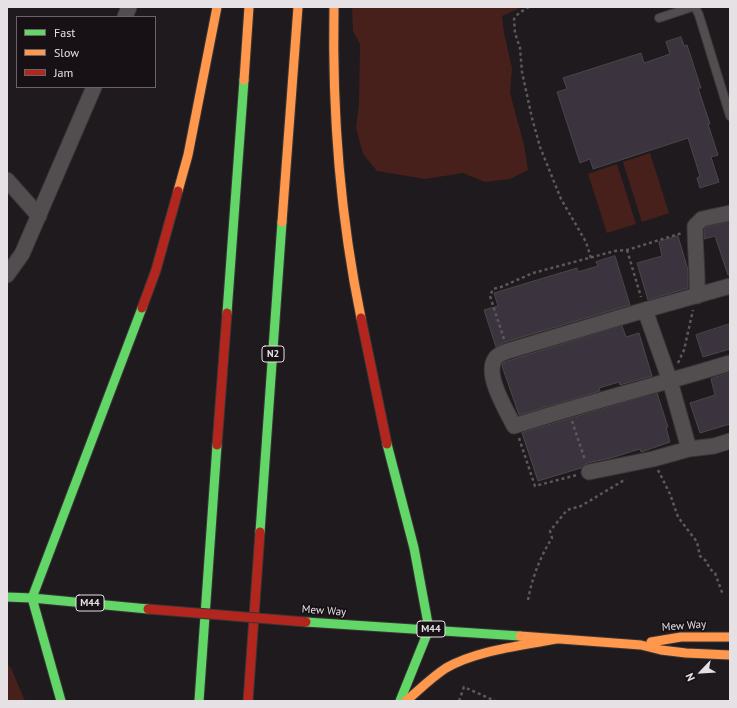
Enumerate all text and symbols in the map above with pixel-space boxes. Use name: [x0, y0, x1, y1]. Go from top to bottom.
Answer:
legend: [16, 16, 156, 88]
text: Fast: [54, 25, 75, 40]
text: Slow: [54, 45, 79, 60]
text: Jam: [54, 65, 73, 80]
road number: N2: [262, 346, 284, 362]
road number: M44: [76, 595, 104, 611]
street label: Mew Way: [301, 603, 347, 619]
street label: Mew Way: [661, 618, 707, 634]
road number: M44: [417, 621, 445, 637]
north arrow: [681, 652, 721, 692]
text: N: [682, 671, 698, 683]

